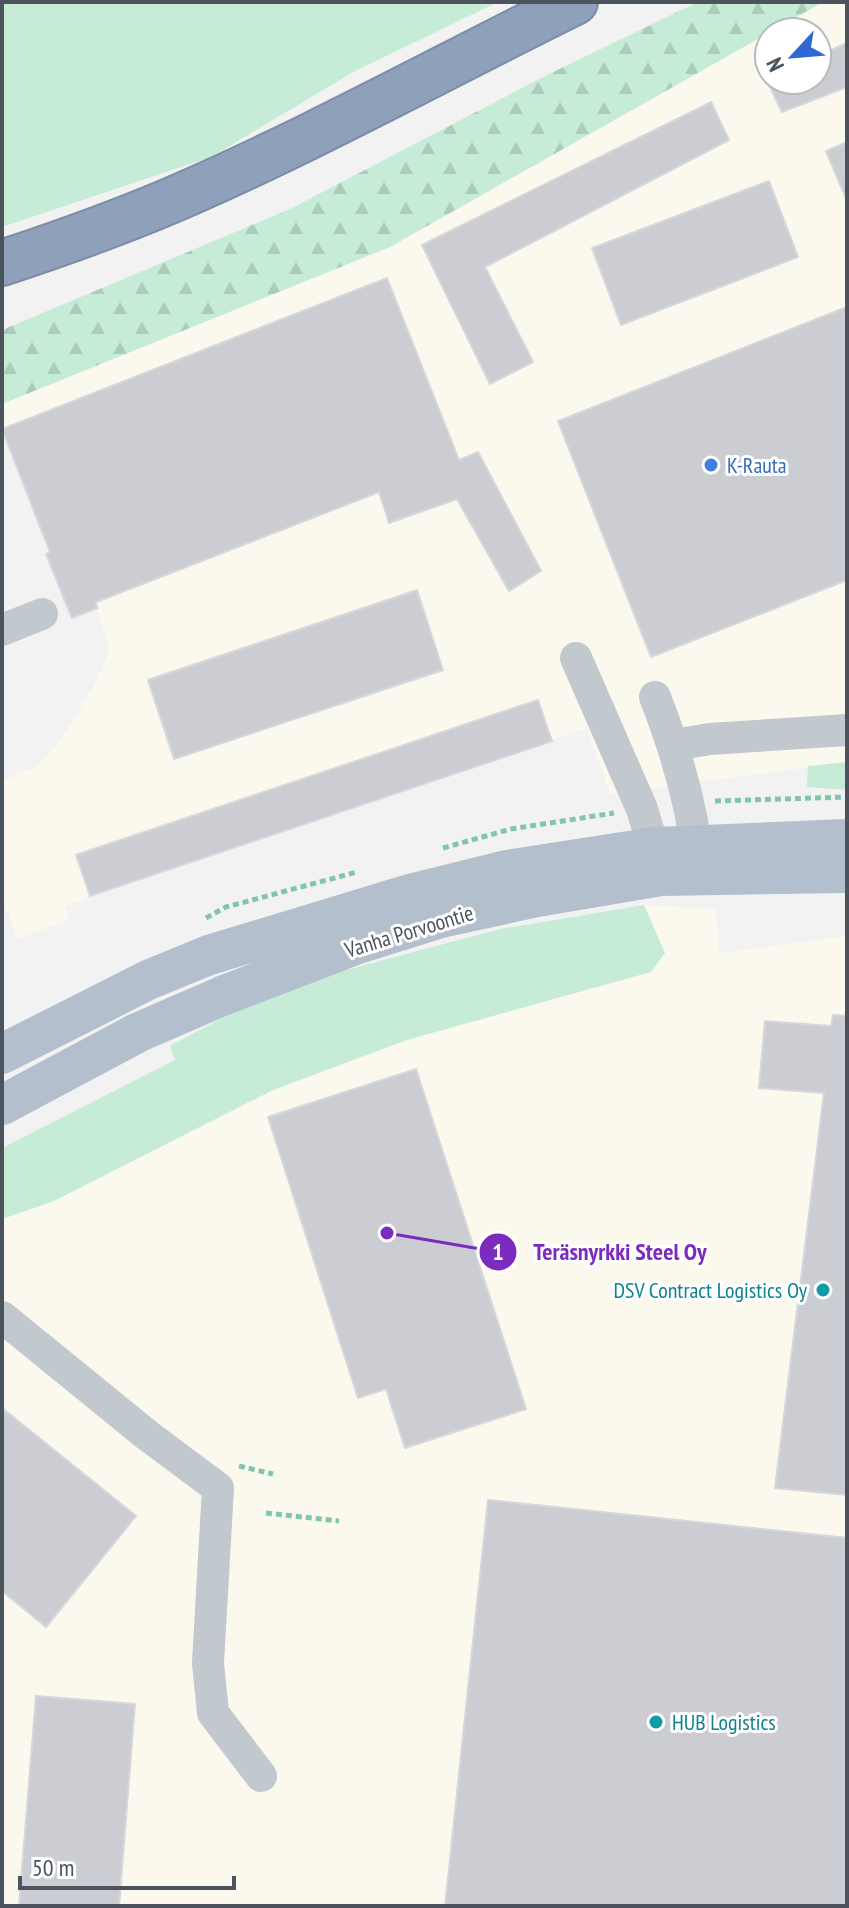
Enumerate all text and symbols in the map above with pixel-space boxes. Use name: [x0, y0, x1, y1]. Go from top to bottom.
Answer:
north arrow: [753, 16, 833, 96]
text: N: [760, 53, 790, 76]
place label: K-Rauta: [727, 451, 787, 479]
marker: K-Rauta: [702, 456, 720, 474]
street label: Vanha Porvoontie: [340, 898, 477, 964]
callout: Teräsnyrkki Steel Oy: [478, 1228, 723, 1276]
text: 1: [492, 1236, 504, 1267]
text: Teräsnyrkki Steel Oy: [533, 1236, 707, 1267]
place label: DSV Contract Logistics Oy: [613, 1276, 808, 1304]
marker: DSV Contract Logistics Oy: [814, 1281, 832, 1299]
place label: HUB Logistics: [672, 1708, 776, 1736]
marker: HUB Logistics: [647, 1713, 665, 1731]
scale bar: [20, 1840, 234, 1890]
text: 50 m: [32, 1852, 74, 1883]

